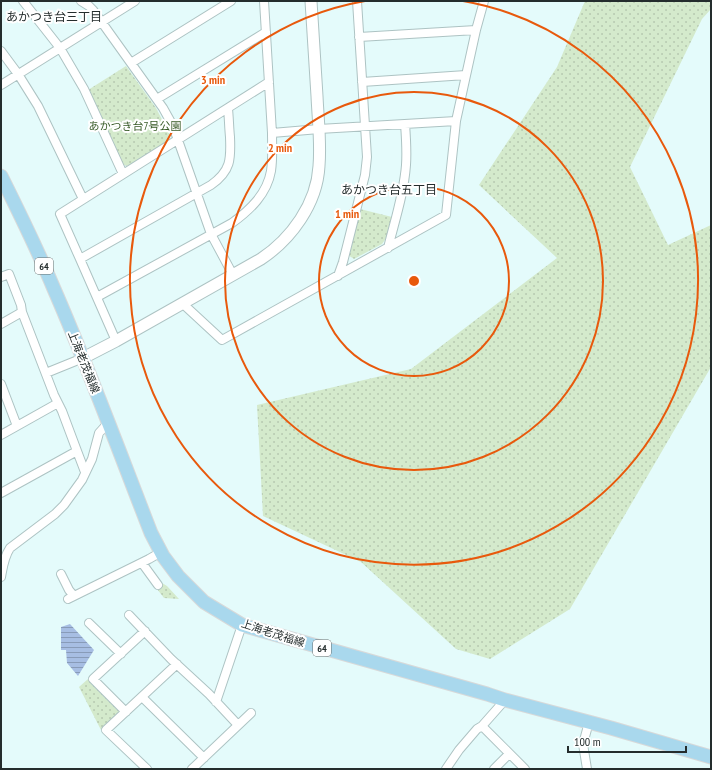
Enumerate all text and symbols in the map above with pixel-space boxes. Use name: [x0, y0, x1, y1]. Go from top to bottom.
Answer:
district label: あかつき台三丁目: [6, 9, 102, 24]
text: 3 min: [201, 72, 225, 87]
park label: あかつき台7号公園: [89, 119, 181, 133]
text: 2 min: [268, 140, 292, 155]
district label: あかつき台五丁目: [341, 182, 437, 197]
text: 1 min: [335, 206, 359, 221]
road number: 64: [35, 258, 53, 274]
centre of rings: [407, 274, 421, 288]
street label: 上海老茂福線: [65, 329, 103, 395]
street label: 上海老茂福線: [239, 616, 307, 650]
road number: 64: [313, 640, 331, 656]
scale bar: [568, 728, 686, 754]
text: 100 m: [574, 734, 601, 749]

